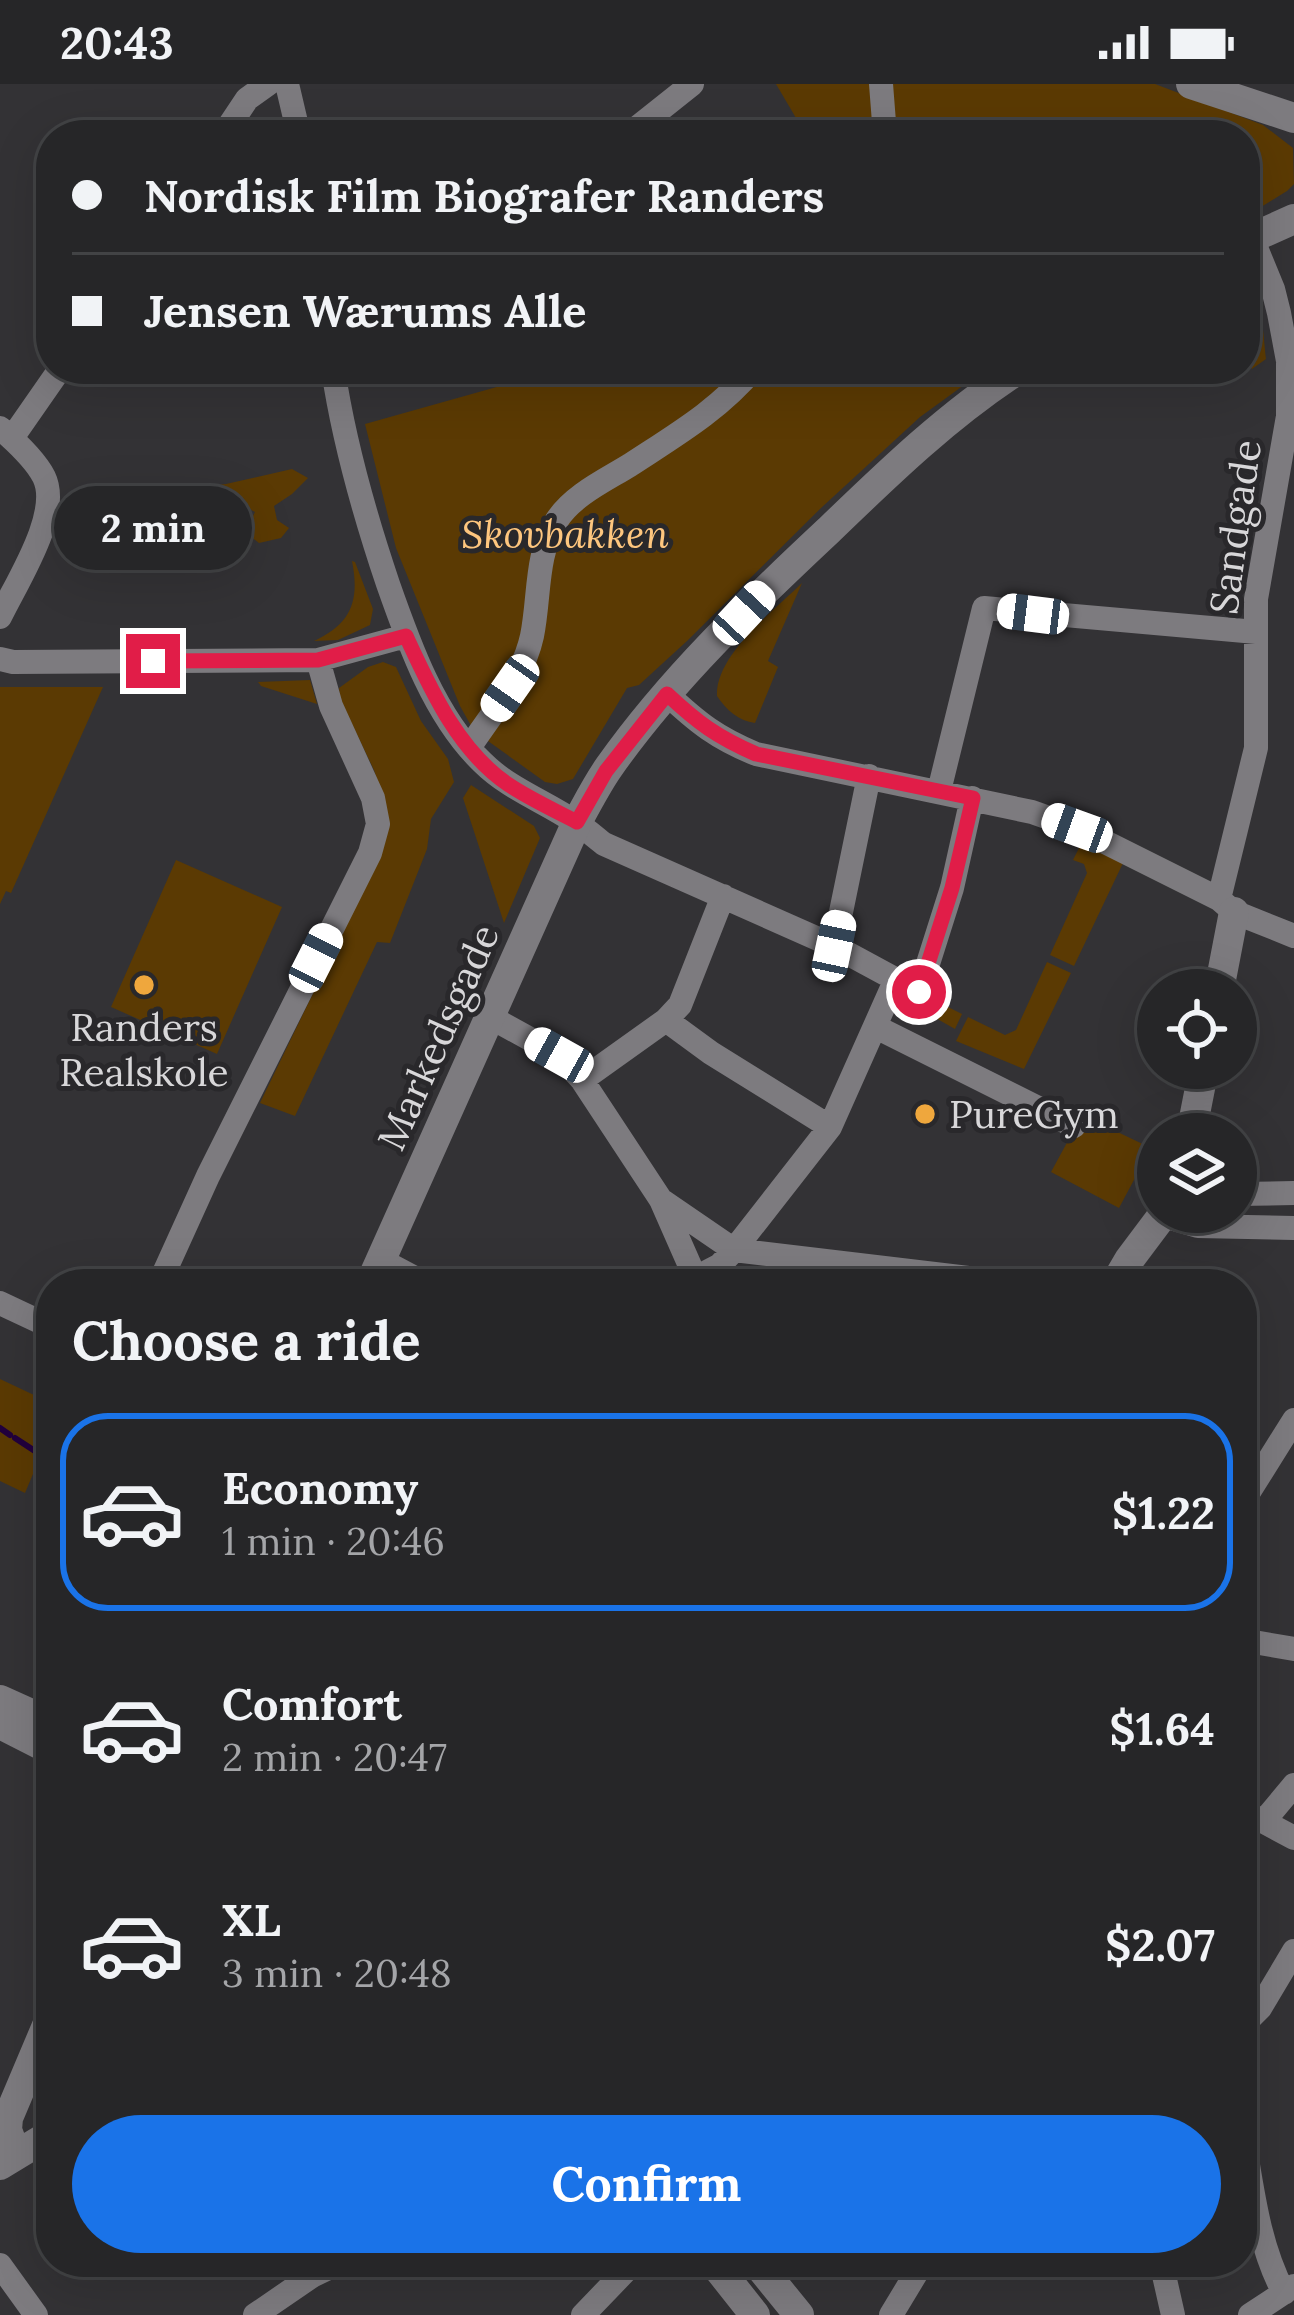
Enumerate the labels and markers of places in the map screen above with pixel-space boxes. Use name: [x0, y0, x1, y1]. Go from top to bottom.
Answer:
marker: Randers Realskole: [131, 972, 157, 998]
place label: Randers Realskole: [59, 1002, 229, 1097]
place label: PureGym: [949, 1089, 1119, 1139]
marker: PureGym: [912, 1101, 938, 1127]

